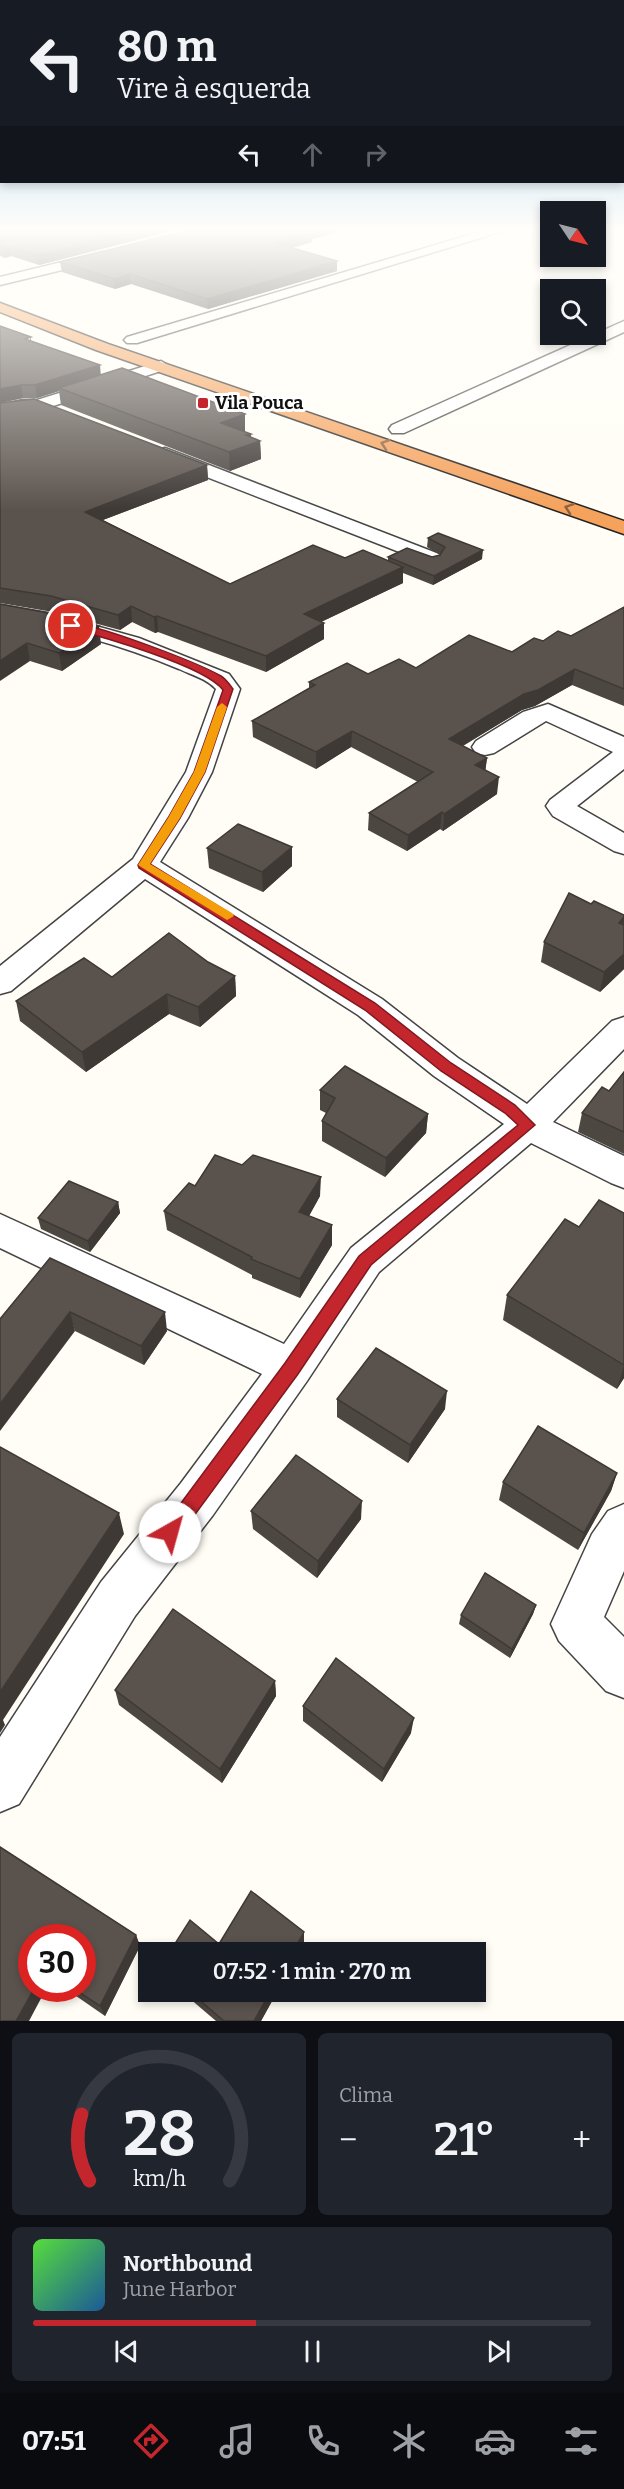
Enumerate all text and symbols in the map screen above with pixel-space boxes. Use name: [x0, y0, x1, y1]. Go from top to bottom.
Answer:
text: 80 m: [117, 22, 217, 72]
icon: left: [18, 24, 96, 102]
text: Vire à esquerda: [117, 73, 311, 105]
icon: left: [233, 138, 266, 171]
icon: ahead: [296, 138, 329, 171]
icon: right: [359, 138, 392, 171]
north arrow: [540, 201, 606, 267]
map controls: [540, 201, 606, 345]
button: search: [540, 279, 606, 345]
place label: Vila Pouca: [215, 392, 303, 414]
marker: Vila Pouca: [196, 396, 210, 410]
one-way arrow: [380, 439, 391, 452]
one-way arrow: [564, 503, 575, 516]
pin: [45, 600, 96, 651]
icon: arrive: [54, 609, 87, 642]
position arrow: [138, 1500, 202, 1564]
speed limit sign: 30: [18, 1924, 96, 2002]
text: 07:52 · 1 min · 270 m: [213, 1958, 411, 1985]
text: Clima: [339, 2083, 393, 2107]
text: 28: [123, 2097, 195, 2172]
text: 21°: [434, 2113, 496, 2167]
text: −: [339, 2120, 357, 2160]
text: +: [572, 2120, 591, 2160]
text: km/h: [132, 2166, 186, 2192]
text: Northbound: [123, 2250, 252, 2277]
text: June Harbor: [123, 2277, 236, 2301]
icon: previous: [110, 2335, 143, 2368]
icon: pause: [296, 2335, 329, 2368]
icon: next: [482, 2335, 515, 2368]
icon: directions: [130, 2420, 172, 2462]
icon: music: [216, 2420, 258, 2462]
icon: phone: [302, 2420, 344, 2462]
icon: climate: [388, 2420, 430, 2462]
icon: car: [474, 2420, 516, 2462]
icon: filters: [560, 2420, 602, 2462]
text: 07:51: [22, 2425, 86, 2457]

